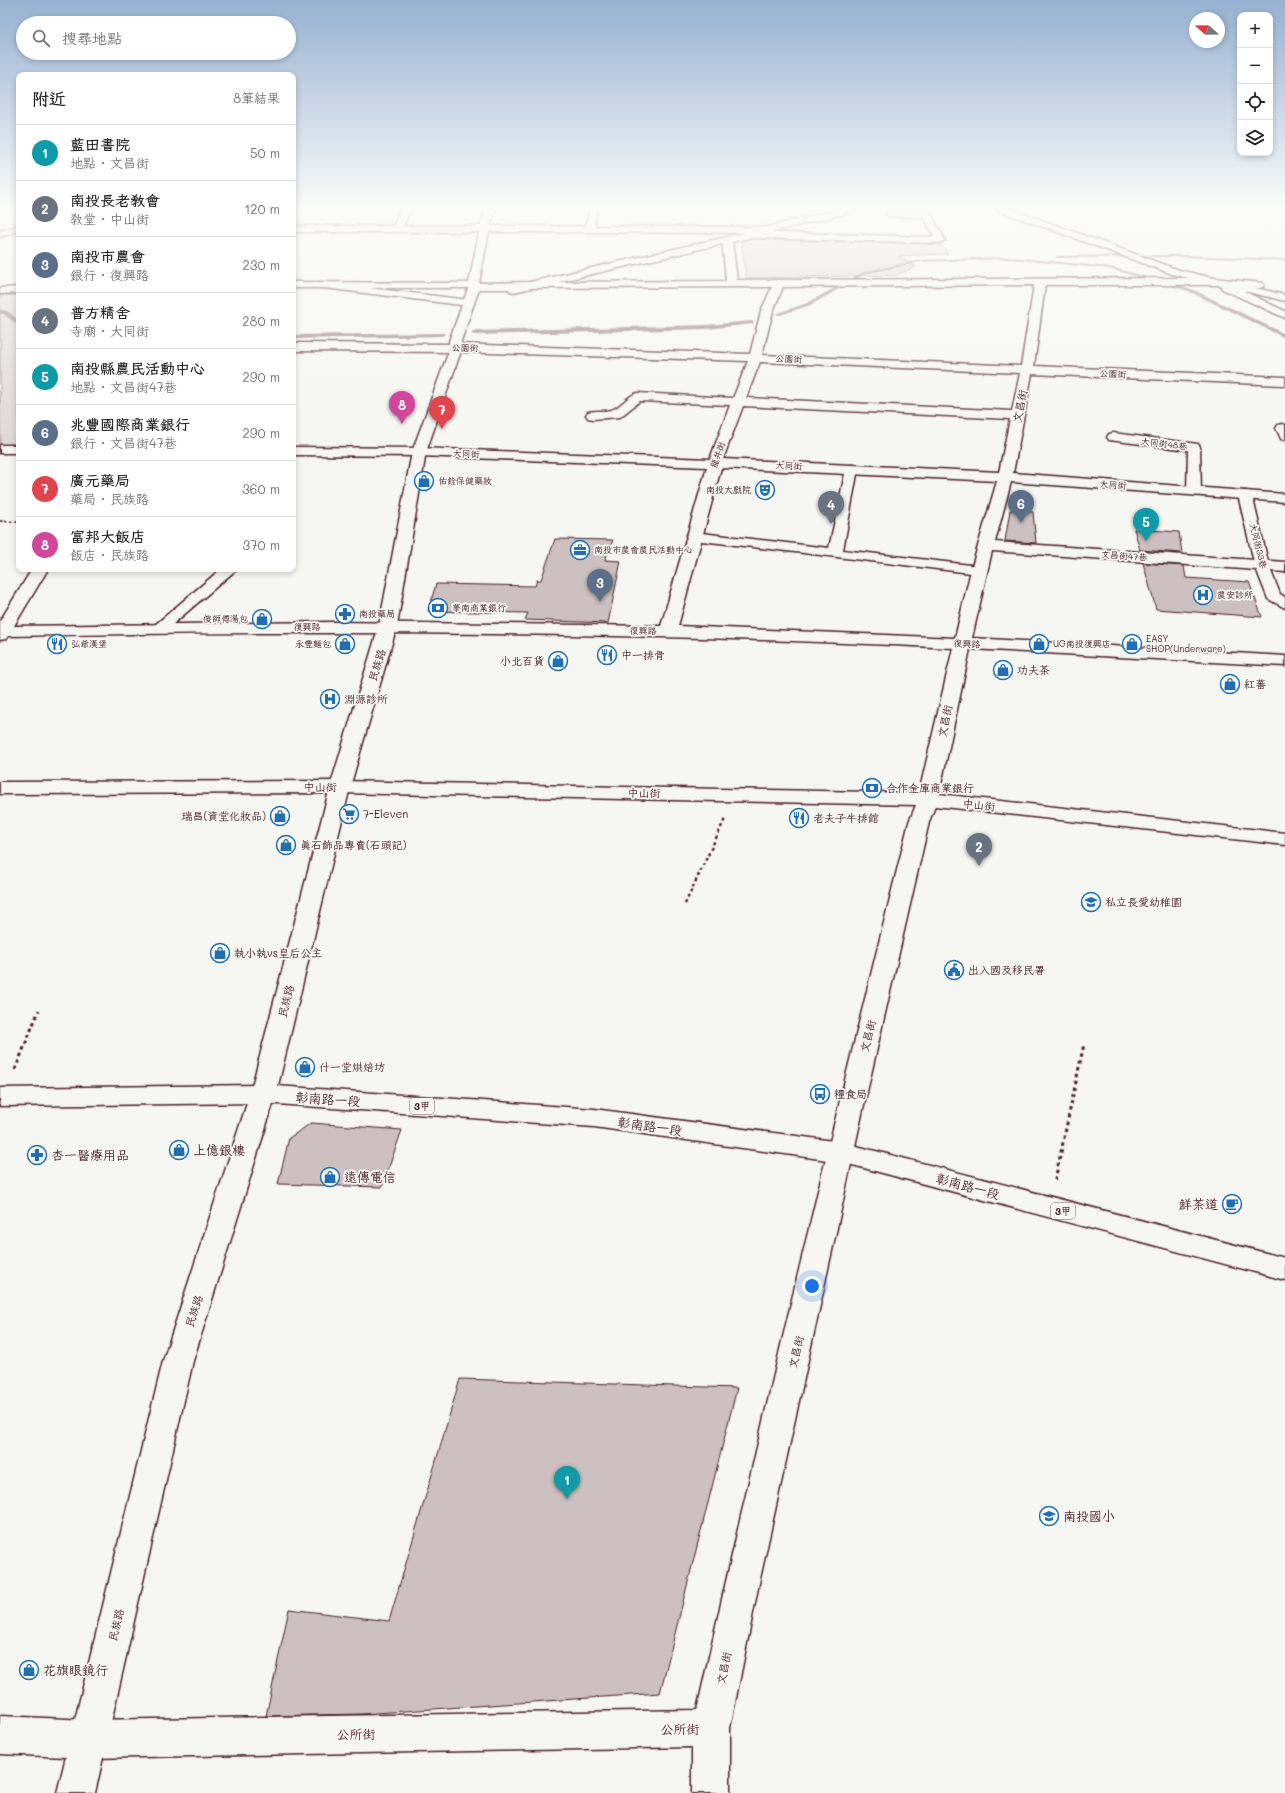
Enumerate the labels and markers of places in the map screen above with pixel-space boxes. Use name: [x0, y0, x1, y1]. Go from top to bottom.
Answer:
pin: 8: [389, 391, 415, 424]
pin: 7: [429, 396, 455, 429]
shop icon: 佑銓保健藥妝: [413, 470, 435, 492]
place label: 佑銓保健藥妝: [438, 475, 492, 486]
theatre icon: 南投大戲院: [754, 479, 776, 501]
place label: 南投大戲院: [706, 484, 751, 495]
pin: 6: [1008, 490, 1034, 523]
pin: 4: [818, 491, 844, 524]
pin: 5: [1133, 508, 1159, 541]
office icon: 南投市農會農民活動中心: [569, 539, 591, 561]
place label: 南投市農會農民活動中心: [594, 544, 693, 555]
pin: 3: [587, 569, 613, 602]
hospital icon: 農安診所: [1192, 584, 1214, 606]
place label: 農安診所: [1217, 589, 1253, 600]
bank icon: 華南商業銀行: [427, 597, 449, 619]
place label: 華南商業銀行: [452, 602, 506, 613]
pharmacy icon: 南投藥局: [334, 603, 356, 625]
shop icon: 傻師傅湯包: [251, 608, 273, 630]
place label: 南投藥局: [359, 608, 395, 619]
place label: 傻師傅湯包: [203, 613, 248, 624]
restaurant icon: 弘爺漢堡: [46, 633, 68, 655]
shop icon: 永豐麵包: [334, 633, 356, 655]
shop icon: UG南投復興店: [1028, 633, 1050, 655]
shop icon: EASY SHOP(Underware): [1121, 633, 1143, 655]
place label: EASY SHOP(Underware): [1146, 633, 1226, 654]
place label: 弘爺漢堡: [71, 638, 107, 649]
place label: 永豐麵包: [295, 638, 331, 649]
place label: UG南投復興店: [1053, 638, 1111, 649]
restaurant icon: 中一排骨: [596, 644, 618, 666]
place label: 中一排骨: [621, 647, 665, 662]
shop icon: 小北百貨: [547, 650, 569, 672]
place label: 小北百貨: [500, 653, 544, 668]
shop icon: 功夫茶: [992, 659, 1014, 681]
place label: 功夫茶: [1017, 662, 1050, 677]
shop icon: 紅蕃: [1219, 673, 1241, 695]
place label: 紅蕃: [1244, 676, 1266, 691]
hospital icon: 淵源診所: [319, 688, 341, 710]
place label: 淵源診所: [344, 691, 388, 706]
bank icon: 合作金庫商業銀行: [861, 777, 883, 799]
place label: 合作金庫商業銀行: [886, 780, 974, 795]
supermarket icon: 7-Eleven: [338, 803, 360, 825]
shop icon: 瑞昌(資堂化妝品): [269, 805, 291, 827]
place label: 7-Eleven: [363, 806, 408, 821]
restaurant icon: 老夫子牛排館: [788, 807, 810, 829]
place label: 瑞昌(資堂化妝品): [182, 808, 266, 823]
place label: 老夫子牛排館: [813, 810, 879, 825]
pin: 2: [966, 833, 992, 866]
shop icon: 真石飾品專賣(石頭記): [275, 834, 297, 856]
place label: 真石飾品專賣(石頭記): [300, 837, 407, 852]
school or university icon: 私立長愛幼稚園: [1080, 891, 1102, 913]
place label: 私立長愛幼稚園: [1105, 894, 1182, 909]
shop icon: 執小執vs皇后公主: [209, 942, 231, 964]
place label: 執小執vs皇后公主: [234, 945, 322, 960]
public building icon: 出入國及移民署: [943, 959, 965, 981]
place label: 出入國及移民署: [968, 962, 1045, 977]
shop icon: 什一堂烘焙坊: [294, 1056, 316, 1078]
place label: 什一堂烘焙坊: [319, 1059, 385, 1074]
bus stop icon: 糧食局: [809, 1083, 831, 1105]
place label: 糧食局: [834, 1086, 867, 1101]
shop icon: 上億銀樓: [168, 1139, 190, 1161]
place label: 上億銀樓: [193, 1141, 245, 1158]
pharmacy icon: 杏一醫療用品: [26, 1144, 48, 1166]
place label: 杏一醫療用品: [51, 1146, 129, 1163]
shop icon: 遠傳電信: [319, 1166, 341, 1188]
place label: 遠傳電信: [344, 1168, 396, 1185]
cafe icon: 鮮茶道: [1221, 1193, 1243, 1215]
place label: 鮮茶道: [1179, 1195, 1218, 1212]
pin: 1: [554, 1466, 580, 1499]
school or university icon: 南投國小: [1038, 1505, 1060, 1527]
place label: 南投國小: [1063, 1507, 1115, 1524]
shop icon: 花旗眼鏡行: [18, 1659, 40, 1681]
place label: 花旗眼鏡行: [43, 1661, 108, 1678]

